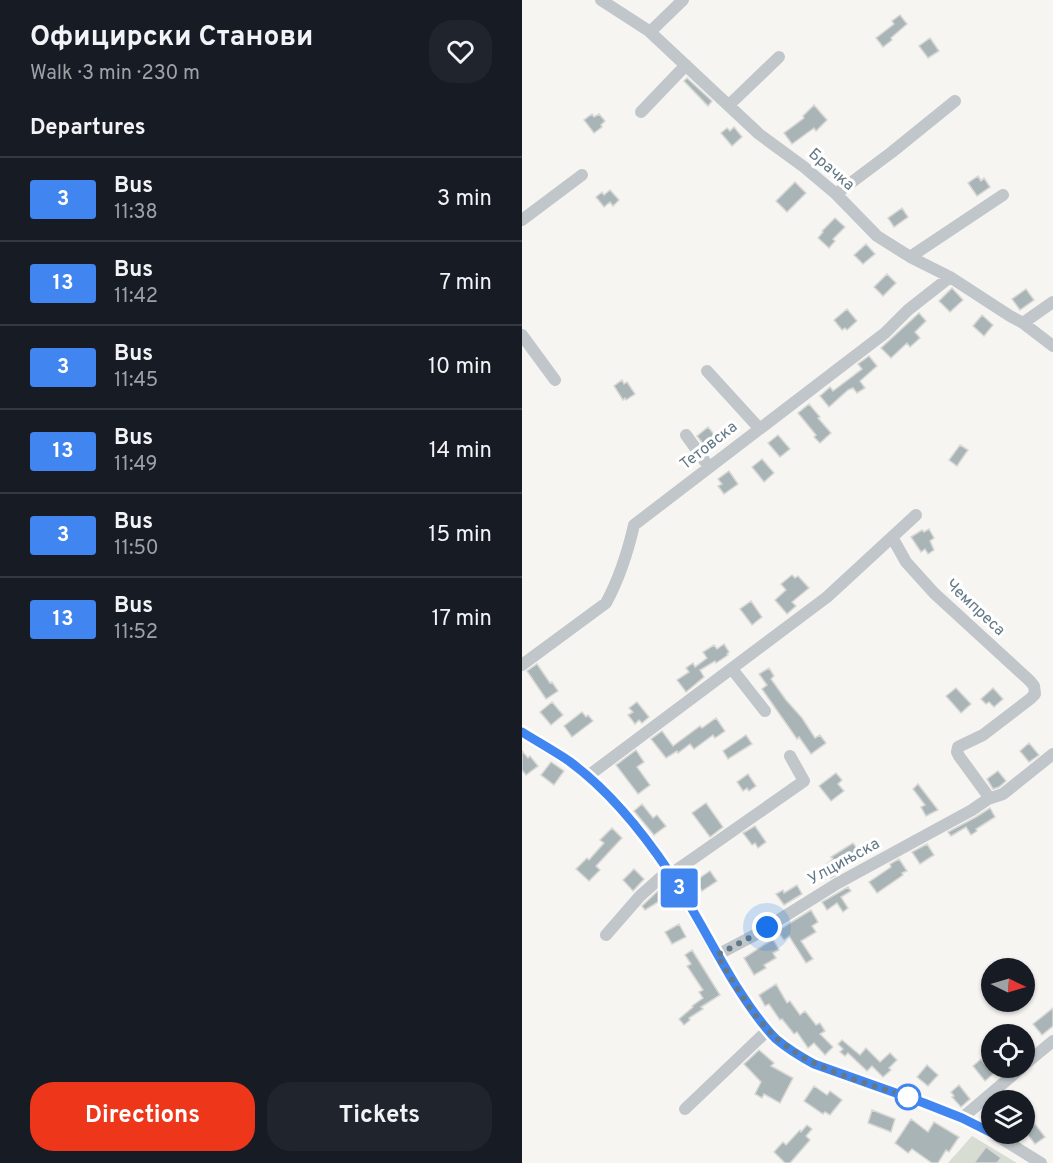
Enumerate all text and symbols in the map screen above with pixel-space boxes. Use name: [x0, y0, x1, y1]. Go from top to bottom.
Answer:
text: Официрски Станови: [30, 20, 313, 56]
button: heart: [429, 20, 492, 83]
text: Walk · 3 min · 230 m: [30, 61, 200, 87]
text: Departures: [30, 115, 146, 142]
street label: Брачка: [804, 144, 858, 196]
text: Bus: [114, 173, 153, 200]
text: 3: [57, 186, 69, 213]
text: 3 min: [437, 186, 492, 213]
text: 11:38: [114, 200, 158, 226]
text: Bus: [114, 257, 153, 284]
text: 13: [53, 270, 74, 297]
text: 7 min: [440, 270, 492, 297]
text: 11:42: [114, 284, 158, 310]
text: Bus: [114, 341, 153, 368]
text: 3: [57, 354, 69, 381]
text: 10 min: [428, 354, 492, 381]
text: 11:45: [114, 368, 158, 394]
street label: Тетовска: [676, 417, 742, 475]
text: Bus: [114, 425, 153, 452]
text: 13: [53, 438, 74, 465]
text: 14 min: [429, 438, 492, 465]
text: 11:49: [114, 452, 157, 478]
text: Bus: [114, 509, 153, 536]
text: 3: [57, 522, 69, 549]
text: 15 min: [428, 522, 492, 549]
text: 11:50: [114, 536, 159, 562]
street label: Чемпреса: [941, 575, 1009, 641]
text: Bus: [114, 593, 153, 620]
text: 13: [53, 606, 74, 633]
text: 17 min: [432, 606, 492, 633]
text: 11:52: [114, 620, 158, 646]
street label: Улцињска: [805, 834, 883, 890]
line badge: 3: [660, 868, 698, 908]
text: 3: [673, 875, 685, 902]
your location: [752, 912, 782, 942]
north arrow: [981, 958, 1035, 1012]
map controls: [981, 958, 1035, 1144]
button: locate: [981, 1024, 1035, 1078]
button: Directions: [30, 1082, 255, 1151]
button: Tickets: [267, 1082, 492, 1151]
unlabelled marker: [895, 1084, 921, 1110]
button: layers: [981, 1090, 1035, 1144]

